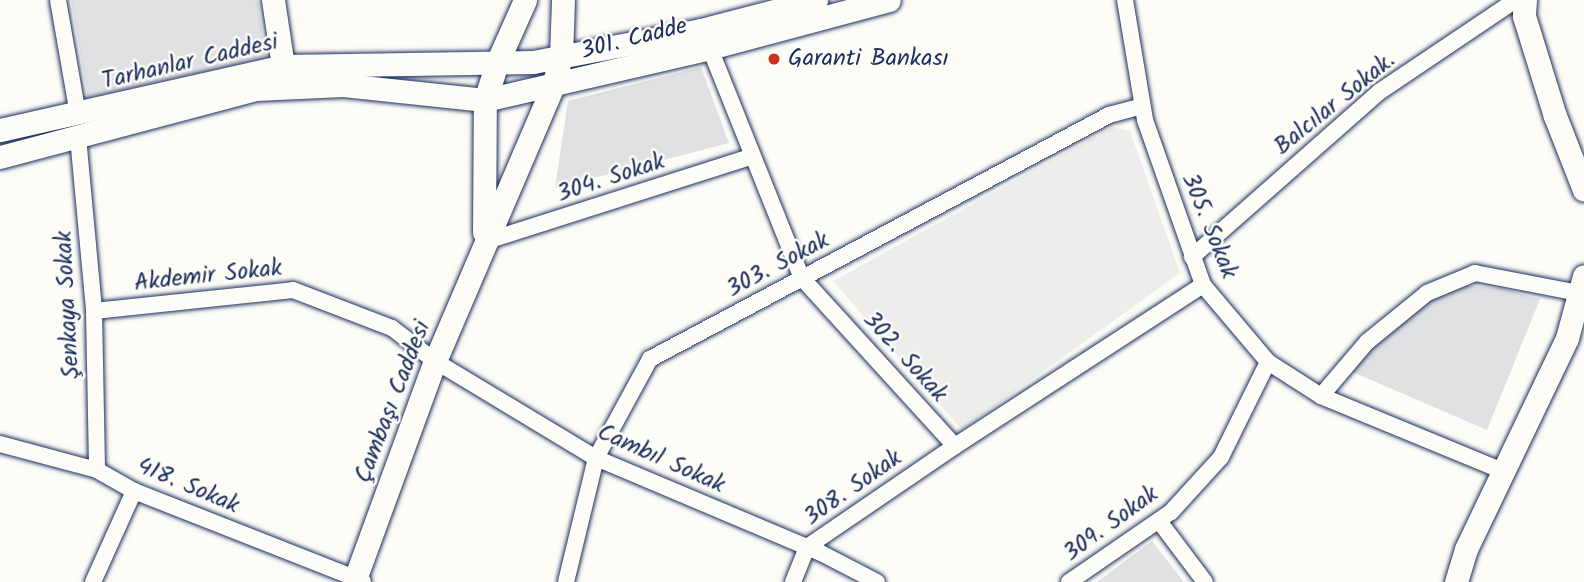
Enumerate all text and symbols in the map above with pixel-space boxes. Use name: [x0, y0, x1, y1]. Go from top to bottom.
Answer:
street label: 301. Cadde: [578, 12, 690, 66]
street label: Tarhanlar Caddesi: [99, 28, 281, 96]
place label: Garanti Bankası: [788, 45, 949, 73]
street label: Balcılar Sokak.: [1269, 47, 1401, 161]
marker: Garanti Bankası: [766, 51, 782, 67]
street label: 304. Sokak: [553, 147, 669, 209]
street label: 305. Sokak: [1175, 169, 1243, 283]
street label: 303. Sokak: [722, 226, 834, 304]
street label: Şenkaya Sokak: [50, 230, 86, 380]
street label: Akdemir Sokak: [133, 254, 283, 298]
street label: 302. Sokak: [857, 306, 953, 408]
street label: Çambaşı Caddesi: [349, 317, 437, 487]
street label: Cambıl Sokak: [593, 418, 729, 500]
street label: 308. Sokak: [799, 444, 907, 532]
street label: 418. Sokak: [133, 452, 243, 520]
street label: 309. Sokak: [1058, 480, 1164, 568]

